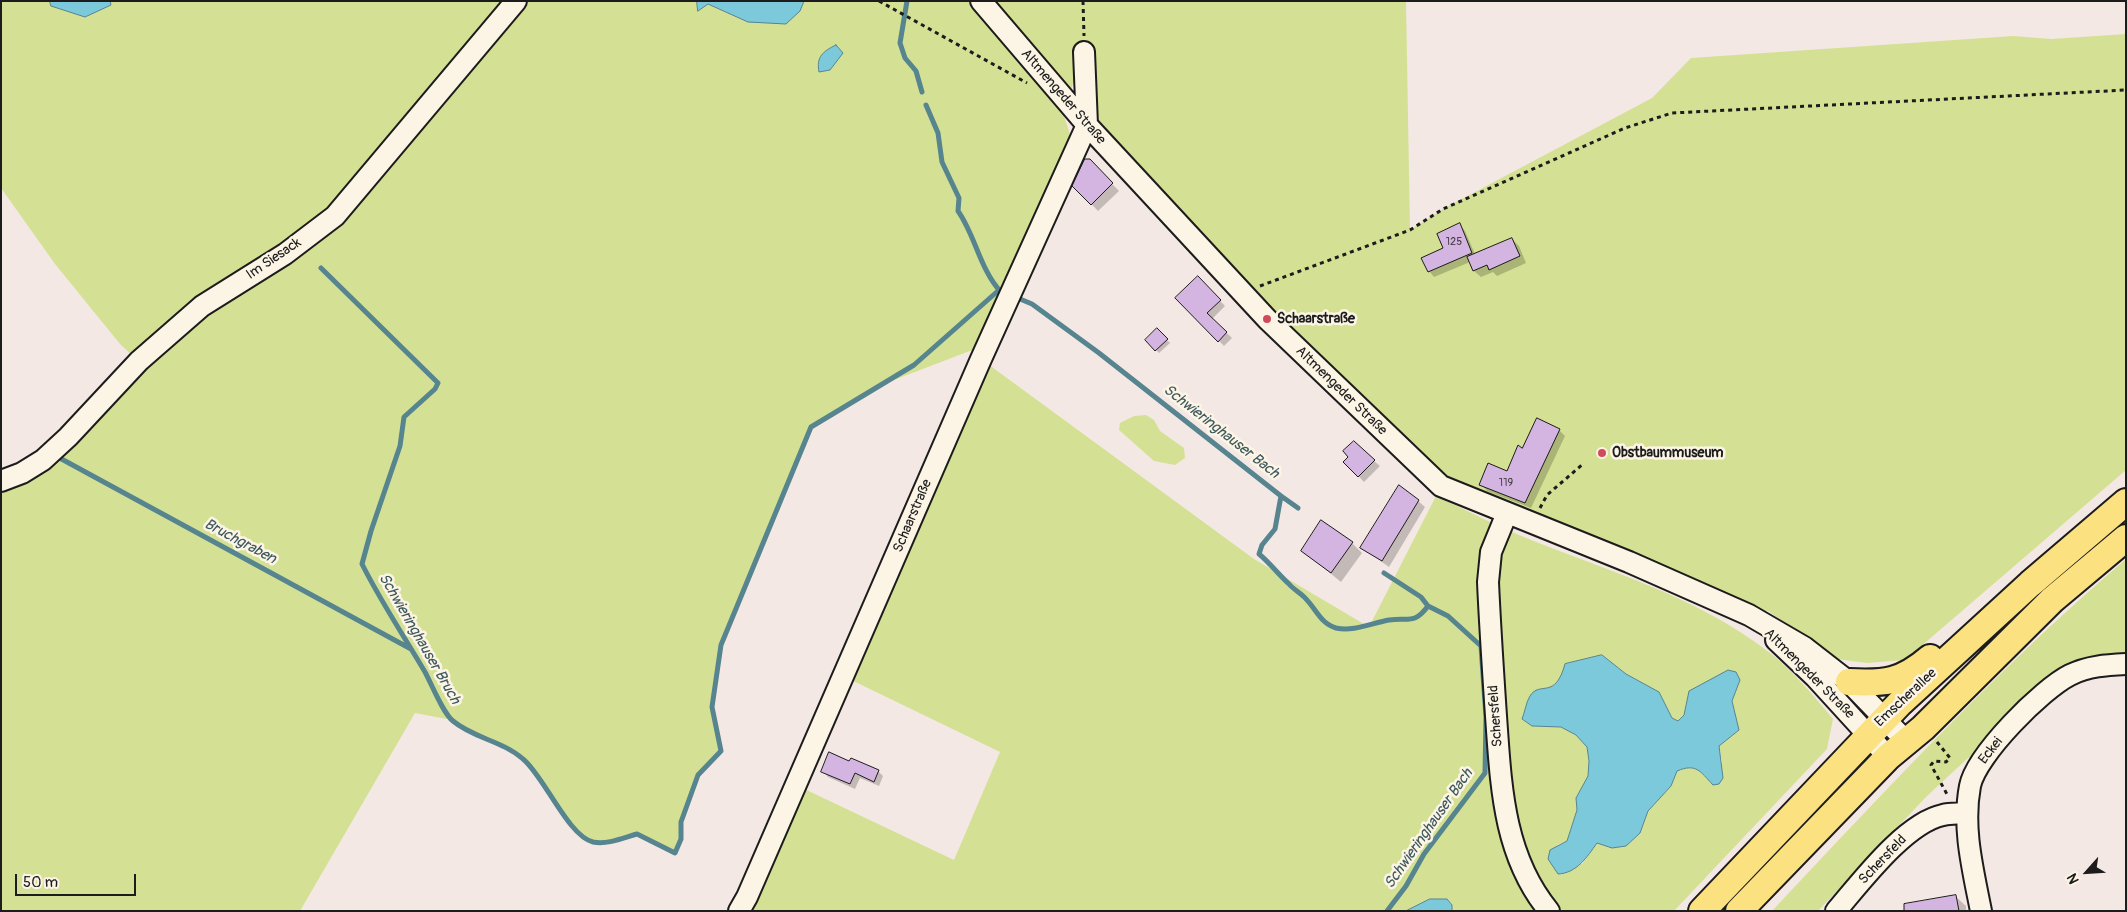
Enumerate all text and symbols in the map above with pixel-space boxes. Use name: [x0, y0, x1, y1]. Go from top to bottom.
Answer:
street label: Altmengeder Straße: [1017, 46, 1109, 148]
street label: Im Siesack: [243, 235, 305, 283]
house number: 125: [1446, 235, 1462, 249]
place label: Schaarstraße: [1277, 311, 1355, 327]
marker: Schaarstraße: [1261, 313, 1273, 325]
street label: Altmengeder Straße: [1292, 343, 1390, 439]
water label: Schwieringhauser Bach: [1160, 381, 1282, 483]
place label: Obstbaummuseum: [1612, 445, 1724, 461]
marker: Obstbaummuseum: [1596, 447, 1608, 459]
house number: 119: [1499, 476, 1513, 490]
street label: Schaarstraße: [890, 477, 936, 555]
water label: Bruchgraben: [201, 516, 279, 568]
water label: Schwieringhauser Bruch: [374, 571, 464, 707]
street label: Altmengeder Straße: [1760, 625, 1858, 723]
street label: Emscherallee: [1872, 665, 1940, 731]
street label: Schersfeld: [1485, 685, 1507, 747]
street label: Eckei: [1975, 734, 2007, 768]
water label: Schwieringhauser Bach: [1381, 766, 1477, 892]
street label: Schersfeld: [1855, 832, 1911, 888]
north arrow: [2062, 847, 2112, 897]
scale bar: [18, 864, 139, 896]
text: N: [2063, 871, 2083, 887]
text: 50 m: [23, 873, 58, 892]

